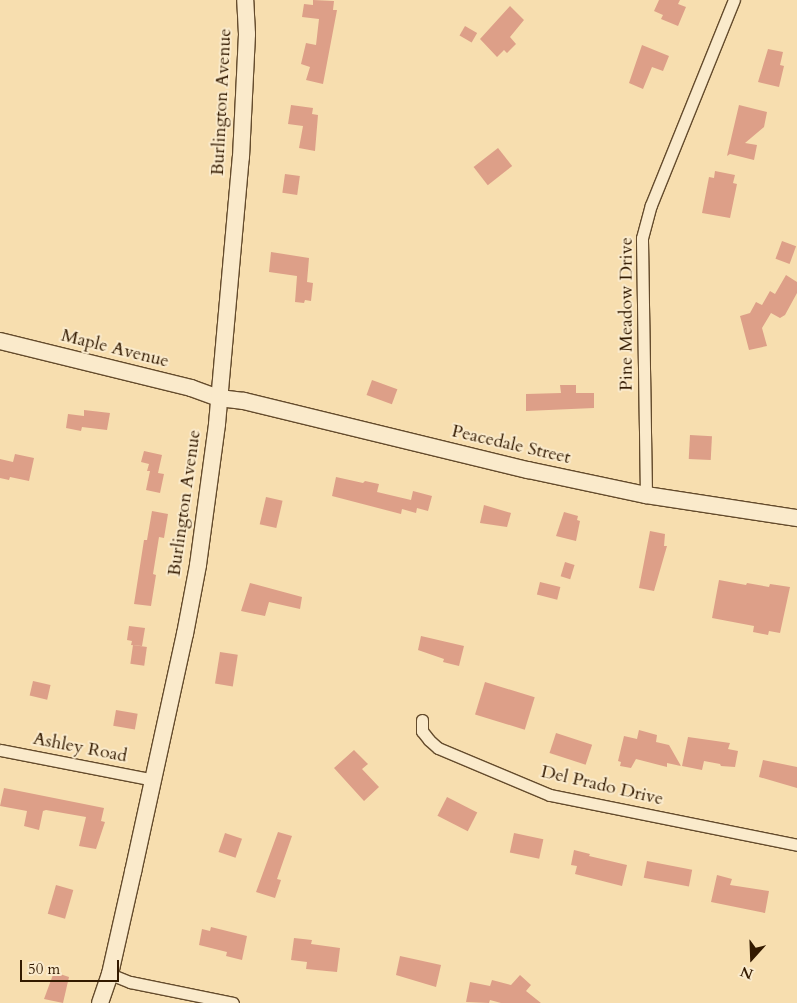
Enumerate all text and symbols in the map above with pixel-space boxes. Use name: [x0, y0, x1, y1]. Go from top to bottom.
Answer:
street label: Burlington Avenue: [207, 28, 237, 176]
street label: Pine Meadow Drive: [616, 237, 638, 391]
street label: Maple Avenue: [59, 325, 171, 373]
street label: Peacedale Street: [450, 421, 572, 469]
street label: Burlington Avenue: [164, 428, 206, 578]
street label: Ashley Road: [31, 728, 129, 768]
street label: Del Prado Drive: [539, 761, 665, 811]
north arrow: [727, 933, 777, 983]
scale bar: [22, 950, 121, 982]
text: 50 m: [28, 959, 60, 979]
text: N: [738, 962, 756, 984]

